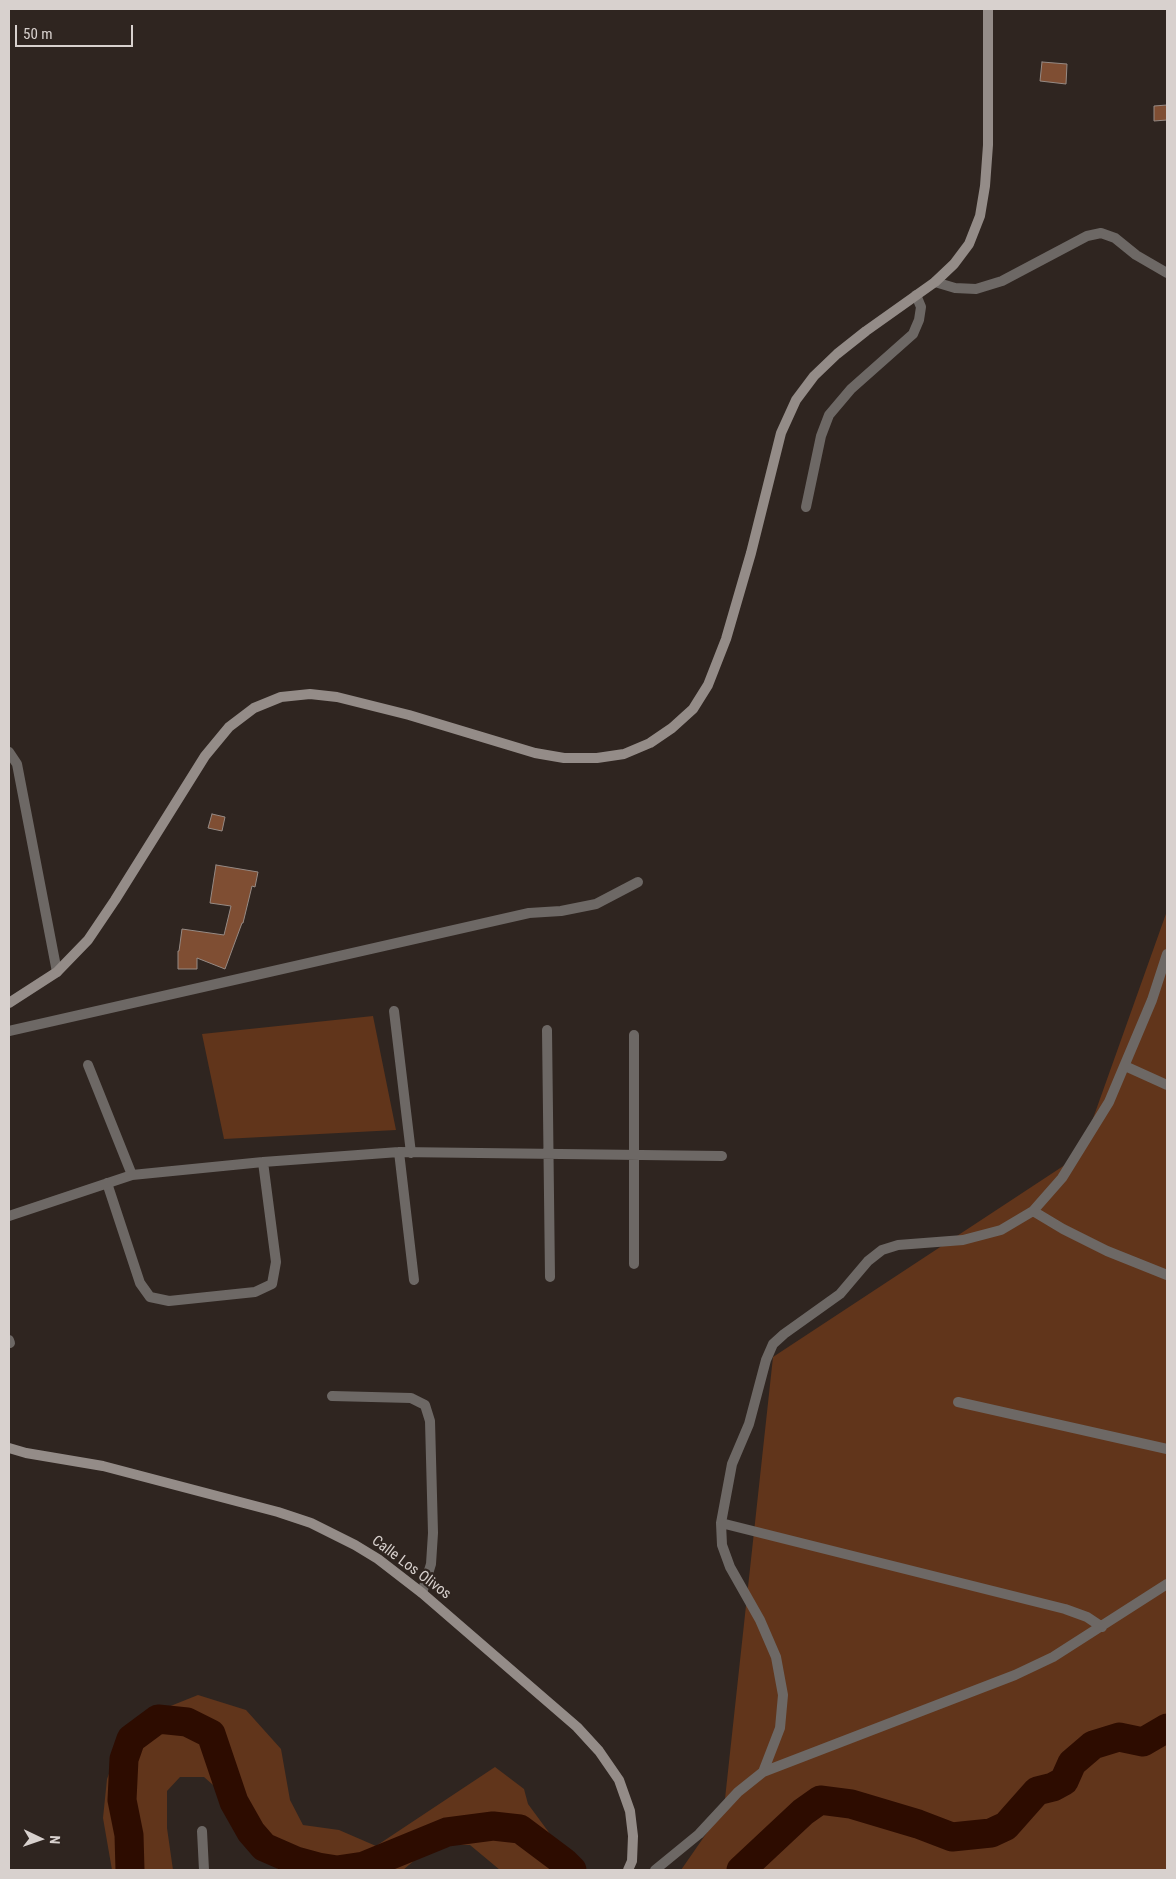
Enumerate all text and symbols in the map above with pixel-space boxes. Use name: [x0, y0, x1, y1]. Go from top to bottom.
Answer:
scale bar: [18, 15, 135, 47]
text: 50 m: [23, 25, 53, 43]
street label: Calle Los Olivos: [368, 1532, 454, 1604]
north arrow: [15, 1814, 65, 1864]
text: N: [47, 1835, 63, 1844]

